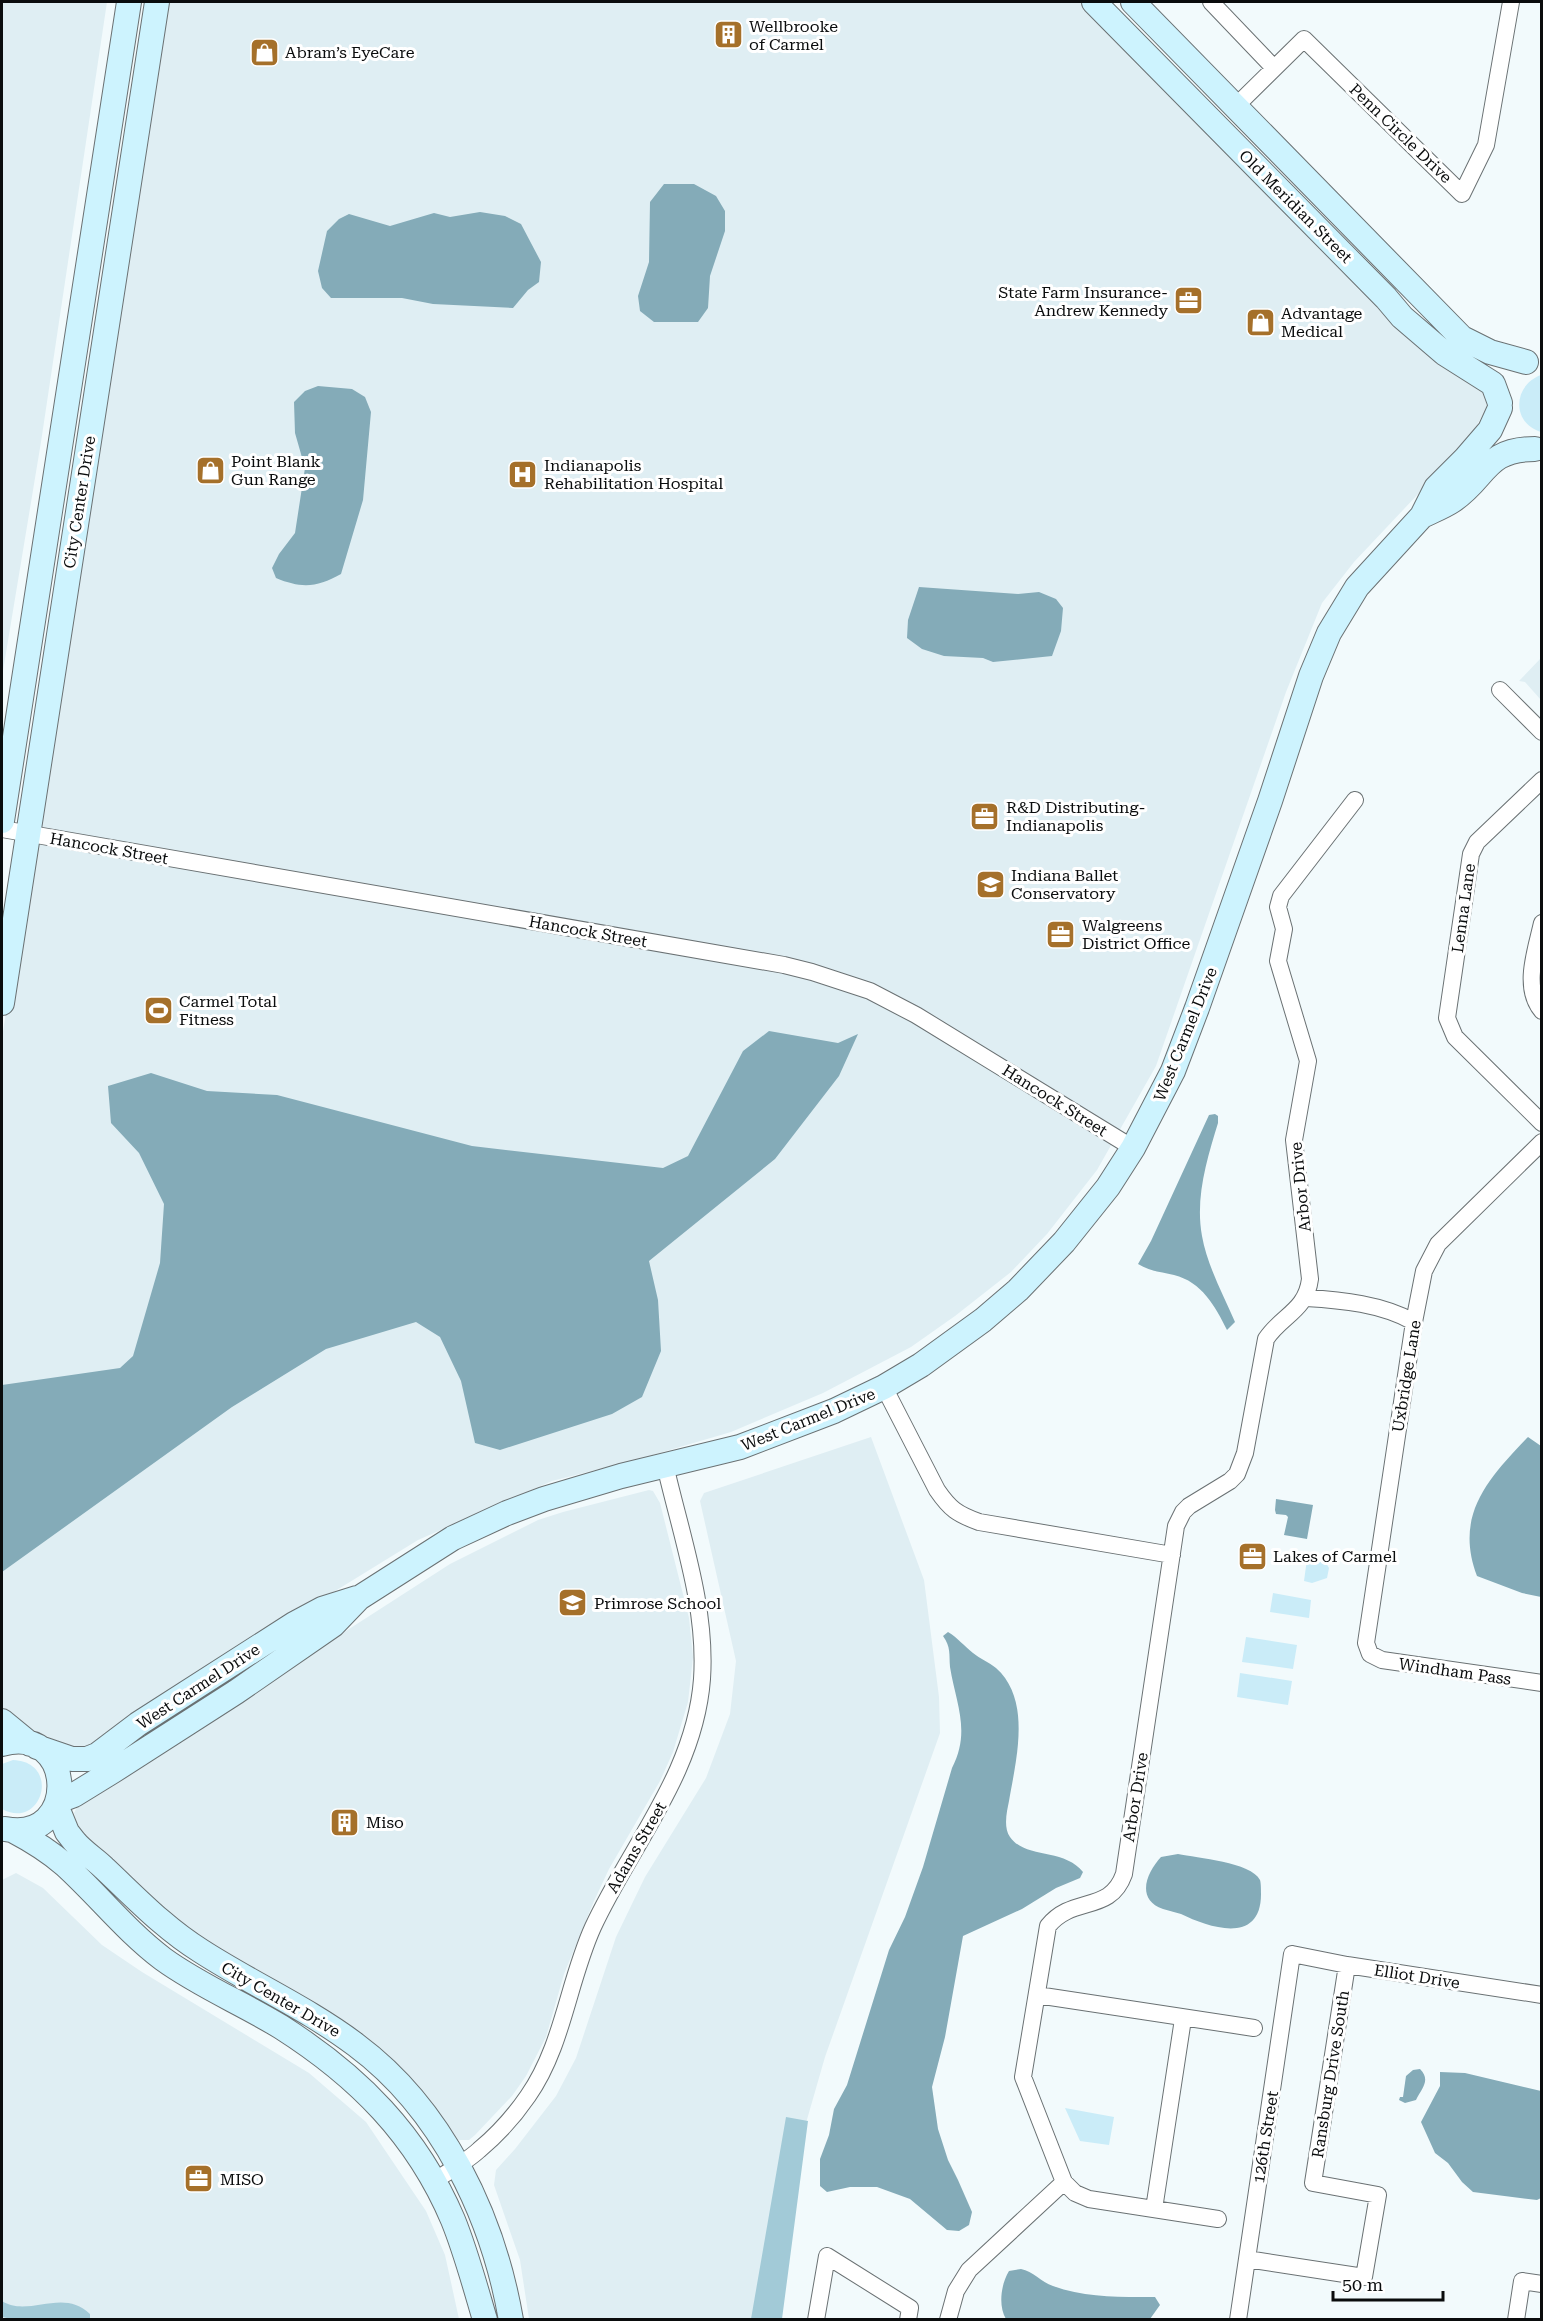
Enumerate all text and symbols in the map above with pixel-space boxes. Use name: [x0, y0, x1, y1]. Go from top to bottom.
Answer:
place label: Wellbrooke of Carmel: [749, 17, 838, 54]
building icon: Wellbrooke of Carmel: [712, 19, 744, 51]
shop icon: Abram’s EyeCare: [248, 36, 280, 68]
place label: Abram’s EyeCare: [285, 43, 415, 62]
street label: Penn Circle Drive: [1345, 80, 1456, 187]
street label: Old Meridian Street: [1235, 146, 1356, 267]
place label: State Farm Insurance- Andrew Kennedy: [998, 283, 1169, 320]
office icon: State Farm Insurance- Andrew Kennedy: [1173, 285, 1205, 317]
place label: Advantage Medical: [1281, 304, 1363, 341]
shop icon: Advantage Medical: [1244, 306, 1276, 338]
street label: City Center Drive: [60, 434, 99, 570]
place label: Point Blank Gun Range: [231, 452, 321, 489]
shop icon: Point Blank Gun Range: [194, 454, 226, 486]
place label: Indianapolis Rehabilitation Hospital: [544, 456, 723, 493]
hospital icon: Indianapolis Rehabilitation Hospital: [507, 458, 539, 490]
place label: R&D Distributing- Indianapolis: [1006, 798, 1146, 835]
office icon: R&D Distributing- Indianapolis: [969, 800, 1001, 832]
street label: Hancock Street: [48, 829, 170, 868]
street label: Lenna Lane: [1448, 862, 1479, 954]
place label: Indiana Ballet Conservatory: [1011, 866, 1118, 903]
school or university icon: Indiana Ballet Conservatory: [974, 868, 1006, 900]
street label: Hancock Street: [527, 912, 649, 951]
place label: Walgreens District Office: [1082, 916, 1190, 953]
office icon: Walgreens District Office: [1045, 918, 1077, 950]
street label: West Carmel Drive: [1150, 964, 1221, 1104]
place label: Carmel Total Fitness: [179, 992, 277, 1029]
sports icon: Carmel Total Fitness: [142, 994, 174, 1026]
street label: Hancock Street: [999, 1061, 1111, 1140]
street label: Arbor Drive: [1286, 1141, 1315, 1233]
street label: Uxbridge Lane: [1388, 1318, 1425, 1434]
street label: West Carmel Drive: [738, 1384, 878, 1455]
office icon: Lakes of Carmel: [1236, 1540, 1268, 1572]
place label: Lakes of Carmel: [1273, 1547, 1397, 1566]
school or university icon: Primrose School: [557, 1587, 589, 1619]
place label: Primrose School: [594, 1594, 721, 1613]
street label: West Carmel Drive: [133, 1639, 263, 1733]
street label: Windham Pass: [1398, 1654, 1513, 1689]
street label: Arbor Drive: [1119, 1751, 1152, 1843]
street label: Adams Street: [603, 1798, 670, 1896]
building icon: Miso: [329, 1806, 361, 1838]
place label: Miso: [366, 1813, 404, 1832]
street label: City Center Drive: [218, 1958, 344, 2041]
street label: Elliot Drive: [1373, 1960, 1462, 1993]
street label: Ransburg Drive South: [1308, 1989, 1353, 2159]
street label: 126th Street: [1249, 2090, 1282, 2185]
office icon: MISO: [183, 2163, 215, 2195]
place label: MISO: [220, 2170, 264, 2189]
scale bar: [1333, 2264, 1442, 2302]
text: 50 m: [1342, 2274, 1383, 2295]

